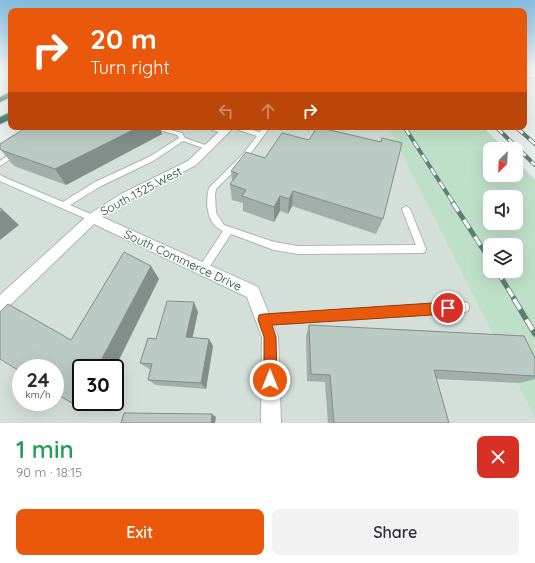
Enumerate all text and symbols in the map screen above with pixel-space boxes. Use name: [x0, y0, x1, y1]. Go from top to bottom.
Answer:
text: 20 m: [90, 21, 157, 56]
icon: right: [24, 24, 76, 76]
text: Turn right: [90, 56, 170, 79]
icon: left: [215, 100, 237, 122]
icon: ahead: [257, 100, 279, 122]
icon: right: [299, 100, 321, 122]
north arrow: [483, 142, 523, 182]
map controls: [483, 142, 523, 278]
street label: South 1325 West: [98, 163, 184, 219]
button: sound: [483, 190, 523, 230]
street label: South Commerce Drive: [122, 226, 244, 294]
button: layers: [483, 238, 523, 278]
pin: [431, 291, 465, 325]
icon: arrive: [437, 297, 459, 319]
speed limit sign: 30: [72, 359, 124, 411]
position arrow: [249, 359, 291, 401]
text: 24: [26, 367, 50, 392]
text: km/h: [25, 388, 51, 401]
text: 1 min: [16, 434, 74, 464]
button: close: [477, 436, 519, 478]
text: 90 m · 18:15: [16, 464, 82, 480]
button: Exit: [16, 509, 264, 555]
button: Share: [272, 509, 519, 555]

